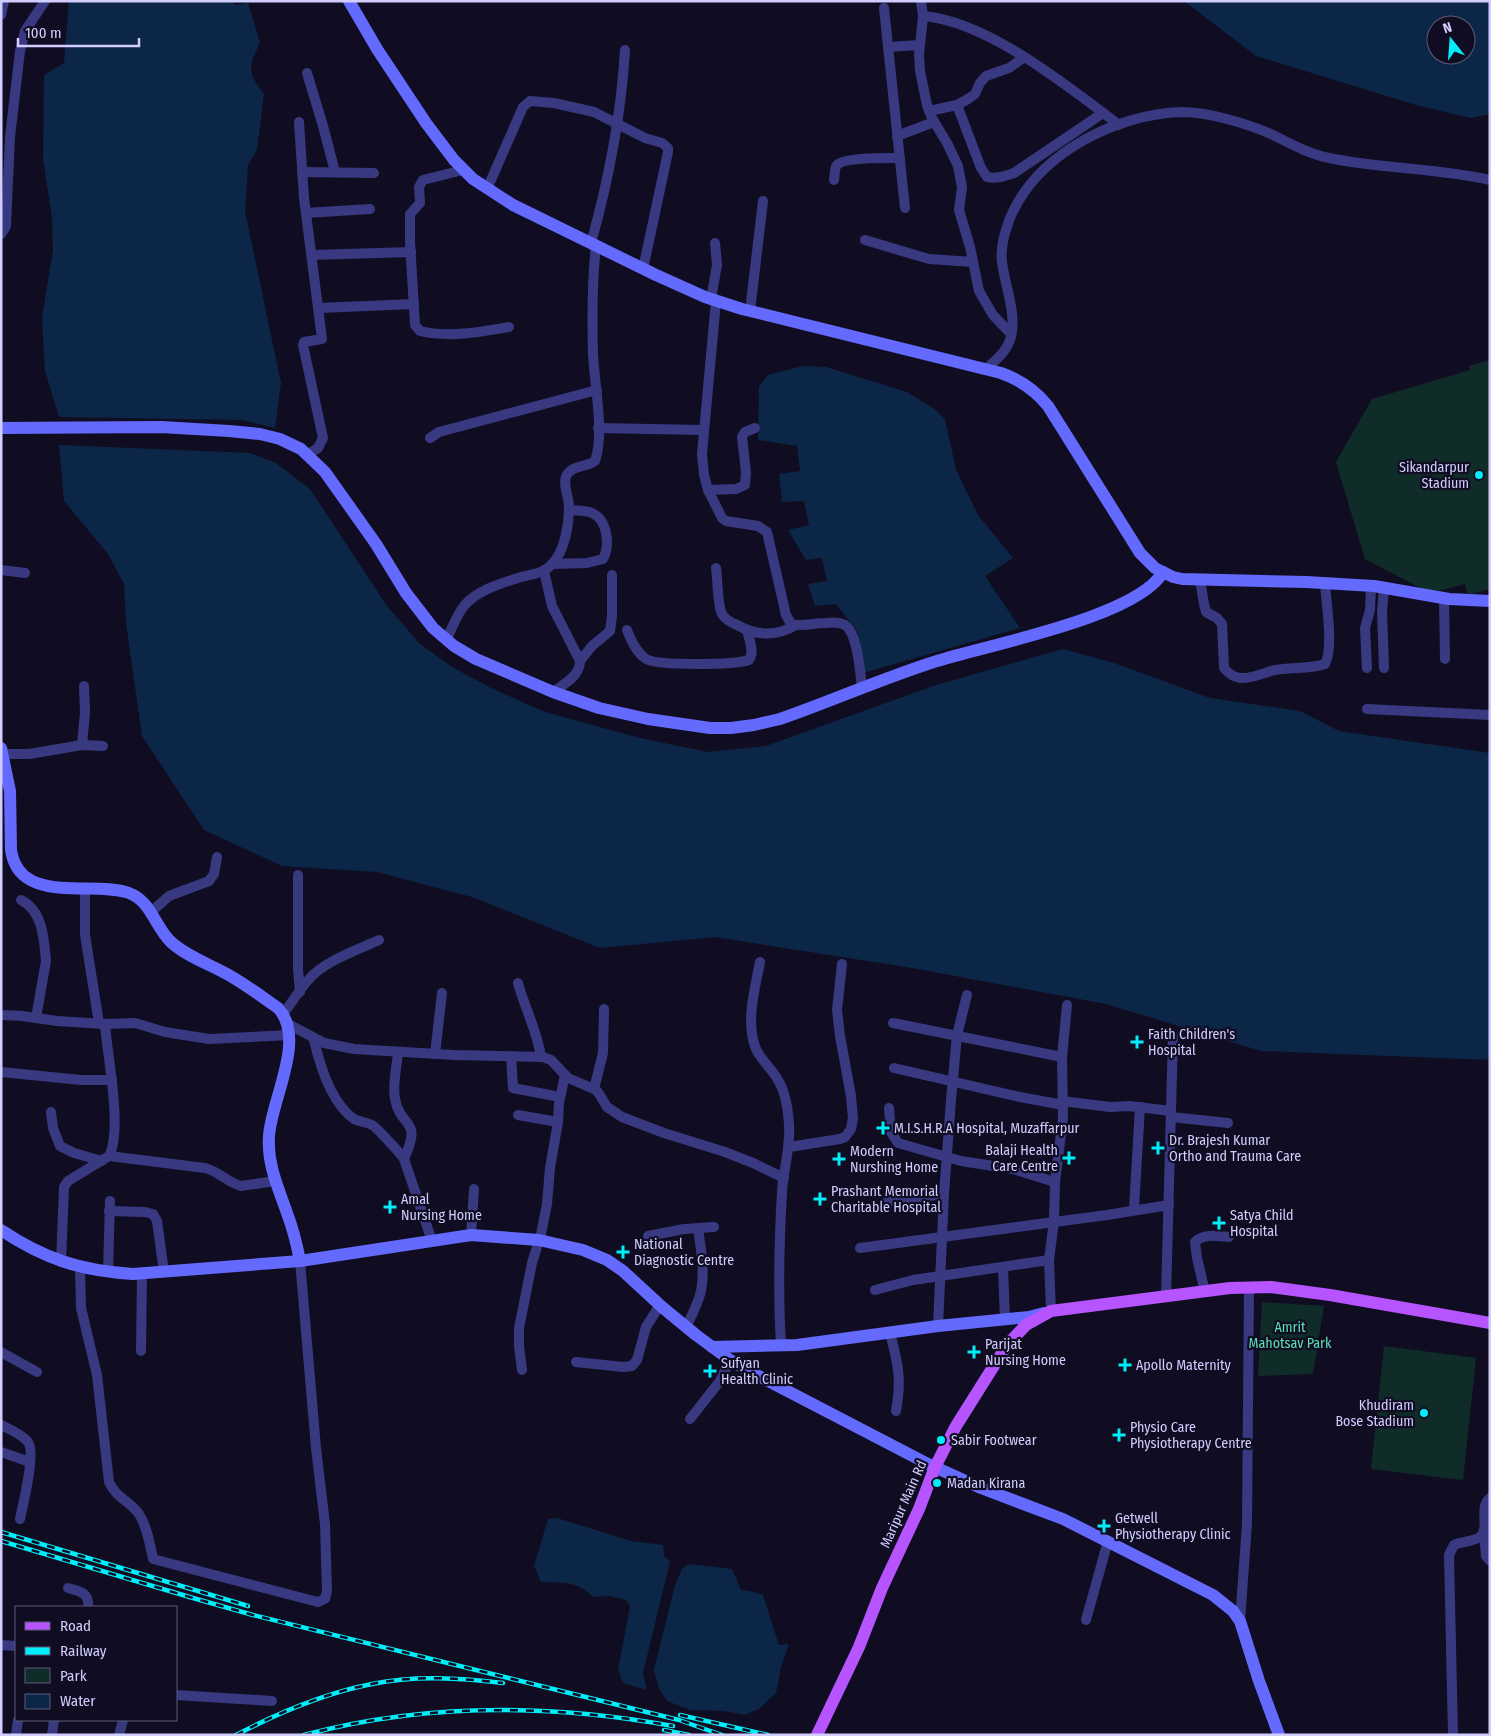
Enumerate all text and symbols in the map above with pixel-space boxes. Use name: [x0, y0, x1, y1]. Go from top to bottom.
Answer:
scale bar: [18, 15, 139, 47]
north arrow: [1426, 15, 1476, 65]
text: N: [1441, 19, 1454, 37]
text: 100 m: [25, 24, 62, 42]
place label: Sikandarpur Stadium: [1399, 459, 1469, 492]
marker: Sikandarpur Stadium: [1473, 469, 1485, 481]
place label: Faith Children's Hospital: [1148, 1026, 1235, 1059]
marker: Faith Children's Hospital: [1130, 1035, 1144, 1049]
place label: M.I.S.H.R.A Hospital, Muzaffarpur: [894, 1120, 1079, 1137]
marker: M.I.S.H.R.A Hospital, Muzaffarpur: [876, 1121, 890, 1135]
place label: Dr. Brajesh Kumar Ortho and Trauma Care: [1169, 1132, 1301, 1165]
marker: Dr. Brajesh Kumar Ortho and Trauma Care: [1151, 1141, 1165, 1155]
place label: Balaji Health Care Centre: [985, 1142, 1058, 1175]
place label: Modern Nurshing Home: [850, 1143, 938, 1176]
marker: Balaji Health Care Centre: [1062, 1151, 1076, 1165]
marker: Modern Nurshing Home: [832, 1152, 846, 1166]
place label: Prashant Memorial Charitable Hospital: [831, 1183, 941, 1216]
place label: Amal Nursing Home: [401, 1191, 482, 1224]
marker: Prashant Memorial Charitable Hospital: [813, 1192, 827, 1206]
marker: Amal Nursing Home: [383, 1200, 397, 1214]
place label: Satya Child Hospital: [1230, 1207, 1294, 1240]
marker: Satya Child Hospital: [1212, 1216, 1226, 1230]
place label: National Diagnostic Centre: [634, 1236, 734, 1269]
marker: National Diagnostic Centre: [616, 1245, 630, 1259]
park label: Amrit Mahotsav Park: [1248, 1319, 1332, 1352]
place label: Parijat Nursing Home: [985, 1336, 1066, 1369]
marker: Parijat Nursing Home: [967, 1345, 981, 1359]
place label: Sufyan Health Clinic: [721, 1355, 793, 1388]
place label: Apollo Maternity: [1136, 1357, 1232, 1374]
marker: Apollo Maternity: [1118, 1358, 1132, 1372]
marker: Sufyan Health Clinic: [703, 1364, 717, 1378]
place label: Khudiram Bose Stadium: [1335, 1397, 1414, 1430]
marker: Khudiram Bose Stadium: [1418, 1407, 1430, 1419]
place label: Physio Care Physiotherapy Centre: [1130, 1419, 1252, 1452]
marker: Physio Care Physiotherapy Centre: [1112, 1428, 1126, 1442]
place label: Sabir Footwear: [951, 1432, 1037, 1449]
marker: Sabir Footwear: [935, 1434, 947, 1446]
street label: Maripur Main Rd: [877, 1458, 930, 1551]
place label: Madan Kirana: [947, 1475, 1025, 1492]
marker: Madan Kirana: [931, 1477, 943, 1489]
place label: Getwell Physiotherapy Clinic: [1115, 1510, 1231, 1543]
marker: Getwell Physiotherapy Clinic: [1097, 1519, 1111, 1533]
legend: [15, 1606, 178, 1721]
text: Road: [60, 1617, 91, 1635]
text: Railway: [60, 1642, 107, 1660]
text: Park: [60, 1667, 87, 1685]
text: Water: [60, 1692, 96, 1710]

